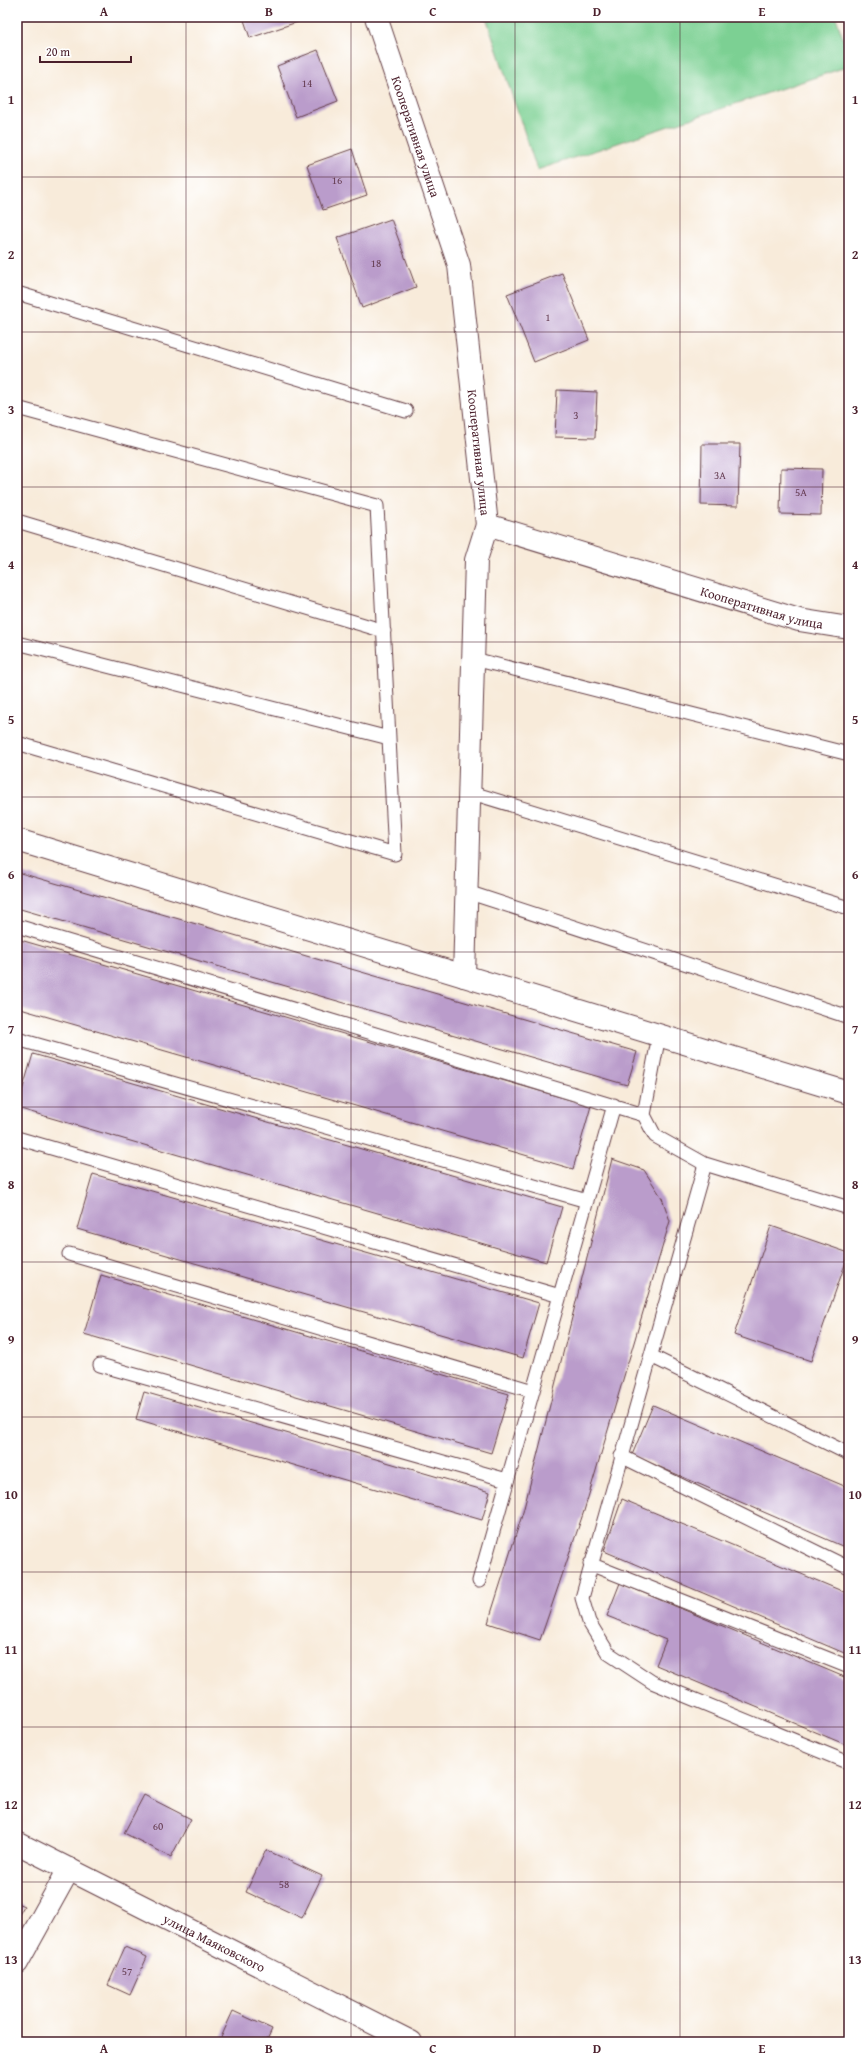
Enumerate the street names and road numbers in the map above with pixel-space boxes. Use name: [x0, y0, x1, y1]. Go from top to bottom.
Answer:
street label: Кооперативная улица: [387, 73, 445, 200]
street label: Кооперативная улица: [463, 388, 495, 517]
street label: Кооперативная улица: [698, 581, 825, 633]
street label: улица Маяковского: [159, 1908, 269, 1977]

